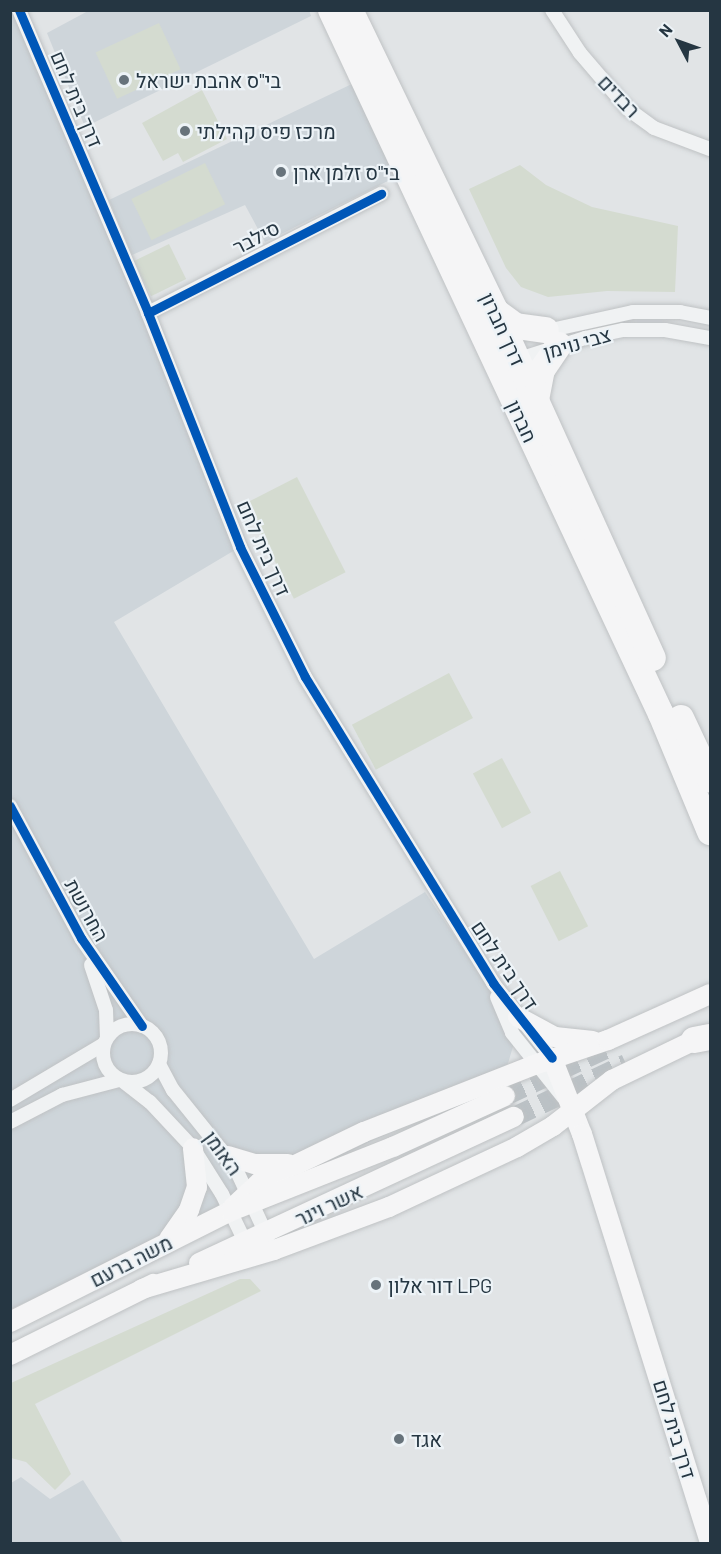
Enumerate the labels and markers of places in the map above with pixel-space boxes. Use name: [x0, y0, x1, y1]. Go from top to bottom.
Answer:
place label: בי"ס אהבת ישראל: [136, 68, 281, 92]
marker: בי"ס אהבת ישראל: [117, 73, 131, 87]
place label: מרכז פיס קהילתי: [197, 119, 336, 143]
marker: מרכז פיס קהילתי: [178, 124, 192, 138]
place label: בי"ס זלמן ארן: [293, 160, 400, 184]
marker: בי"ס זלמן ארן: [274, 165, 288, 179]
place label: דור אלון LPG: [388, 1273, 492, 1297]
marker: דור אלון LPG: [369, 1278, 383, 1292]
place label: אגד: [411, 1427, 442, 1451]
marker: אגד: [392, 1432, 406, 1446]

